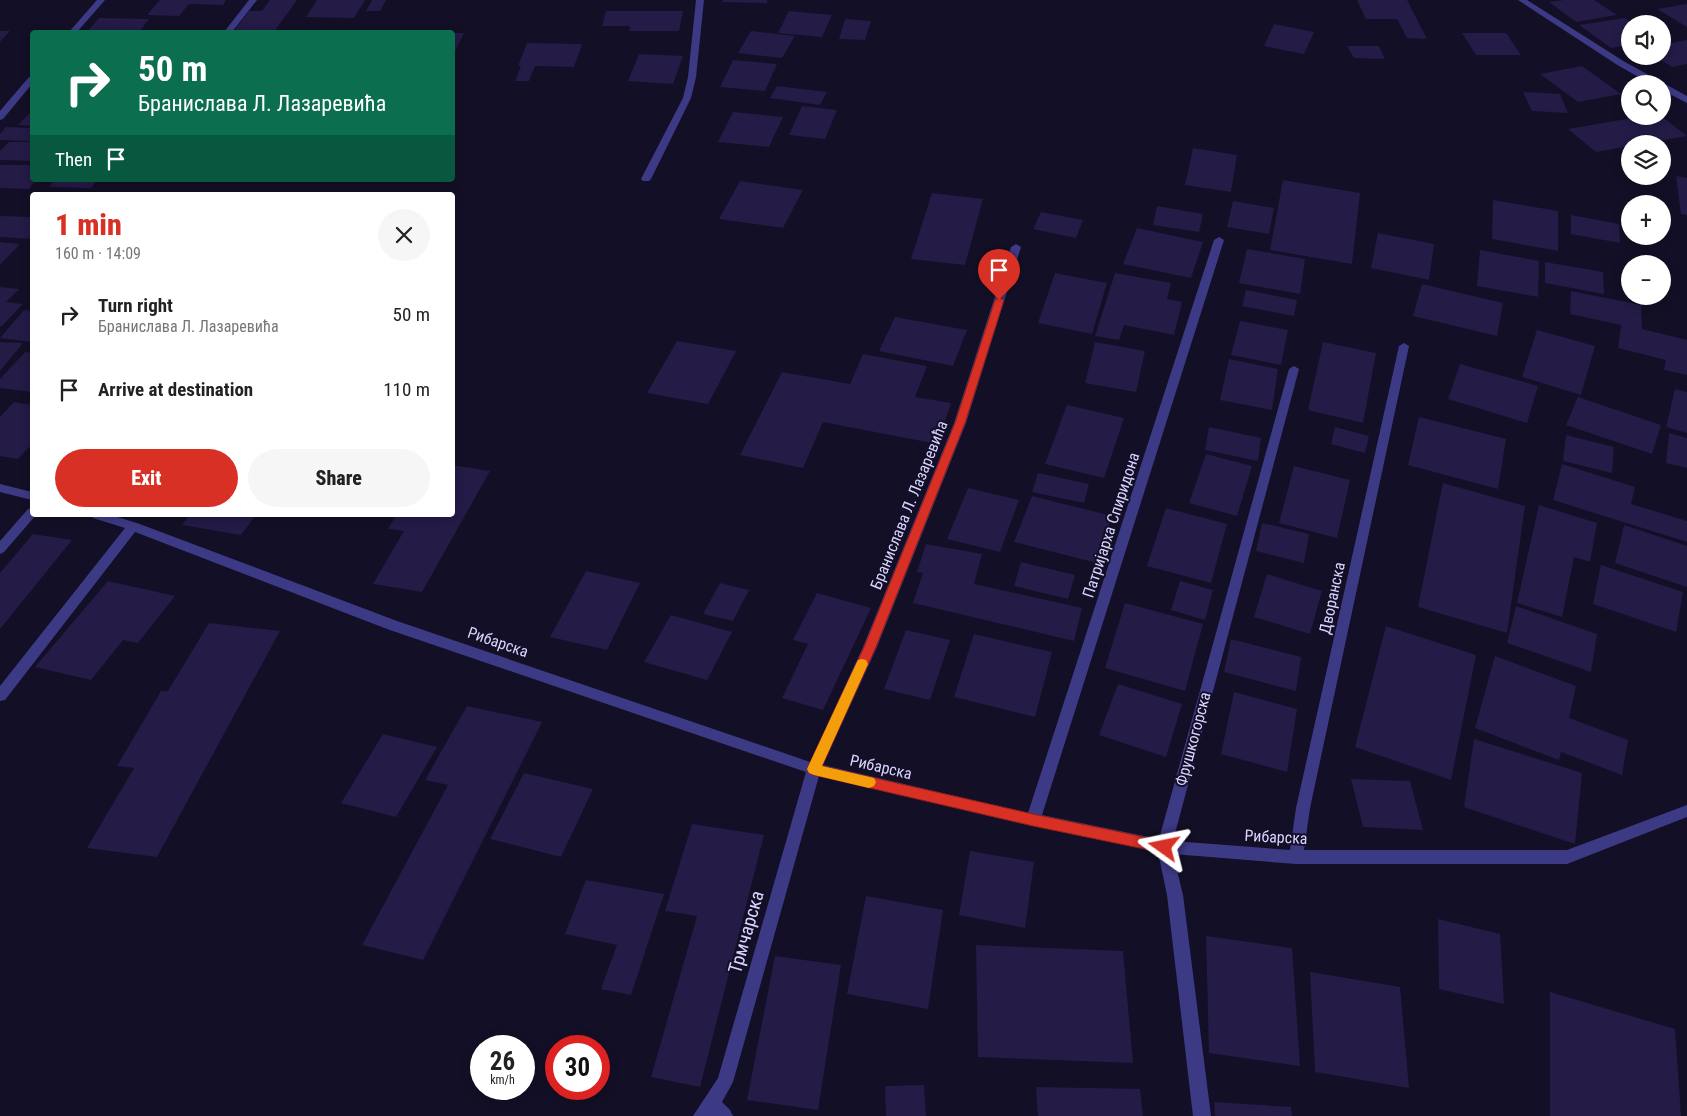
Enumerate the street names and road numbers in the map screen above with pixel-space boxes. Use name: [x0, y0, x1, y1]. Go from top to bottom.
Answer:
street label: Бранислава Л. Лазаревића: [866, 418, 952, 592]
street label: Патријарха Спиридона: [1079, 450, 1143, 600]
street label: Дворанска: [1315, 560, 1349, 636]
street label: Рибарска: [465, 623, 531, 661]
street label: Фрушкогорска: [1171, 690, 1215, 788]
street label: Рибарска: [848, 751, 914, 783]
street label: Рибарска: [1244, 826, 1308, 848]
street label: Трмчарска: [723, 888, 769, 976]

